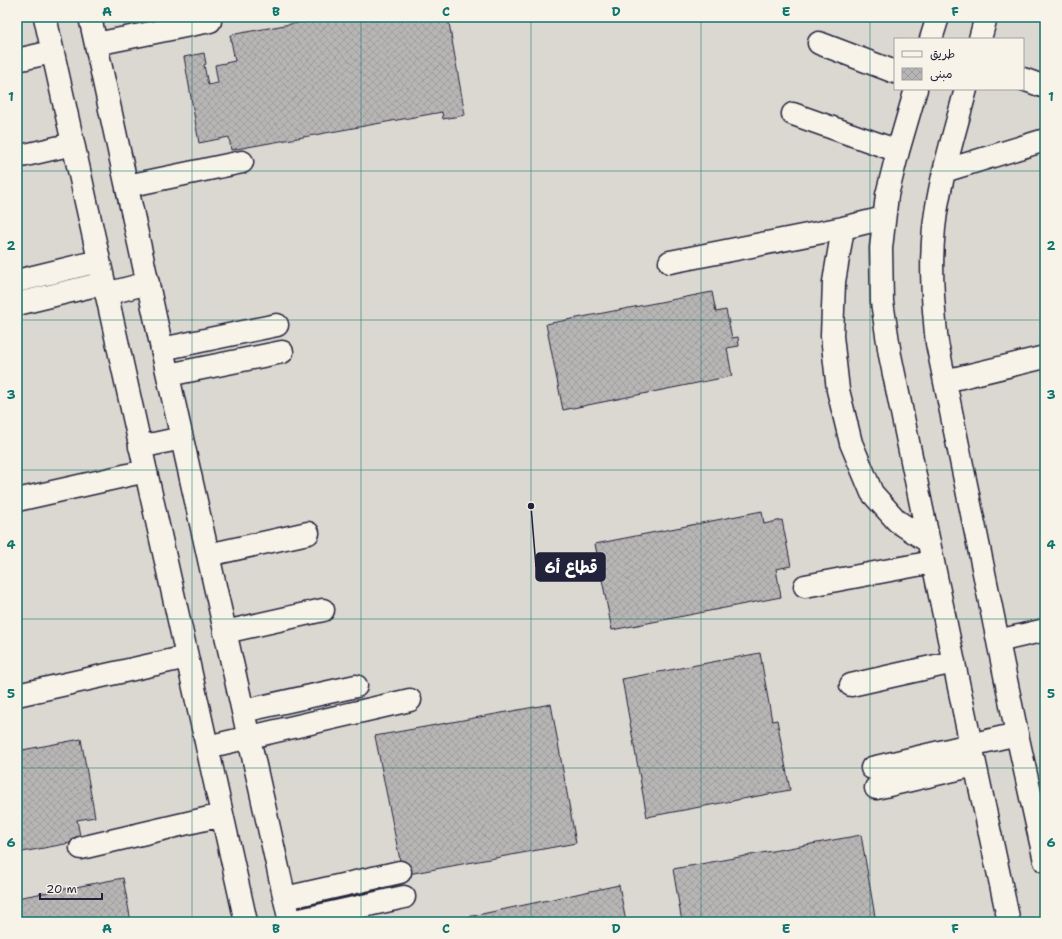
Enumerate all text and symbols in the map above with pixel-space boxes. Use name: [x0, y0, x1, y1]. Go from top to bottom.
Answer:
text: A: [102, 3, 112, 20]
text: B: [272, 3, 280, 20]
text: C: [442, 3, 450, 20]
text: D: [611, 3, 621, 20]
text: E: [782, 3, 791, 20]
text: F: [951, 3, 959, 20]
legend: [894, 38, 1024, 90]
text: طريق: [930, 46, 955, 62]
text: مبنى: [930, 66, 953, 82]
text: 1: [8, 88, 14, 105]
text: 1: [1048, 88, 1054, 105]
text: 2: [6, 237, 16, 254]
text: 2: [1046, 237, 1056, 254]
text: 3: [6, 386, 16, 403]
text: 3: [1046, 386, 1056, 403]
text: 4: [6, 536, 16, 553]
text: 4: [1046, 536, 1056, 553]
callout: قطاع أ6: [536, 553, 605, 581]
text: قطاع أ6: [544, 557, 598, 578]
text: 5: [7, 685, 15, 702]
text: 5: [1047, 685, 1055, 702]
text: 6: [6, 834, 16, 851]
text: 6: [1046, 834, 1056, 851]
scale bar: [40, 875, 102, 901]
text: 20 m: [46, 881, 77, 897]
text: A: [102, 920, 112, 937]
text: B: [272, 920, 280, 937]
text: C: [442, 920, 450, 937]
text: D: [611, 920, 621, 937]
text: E: [782, 920, 791, 937]
text: F: [951, 920, 959, 937]

